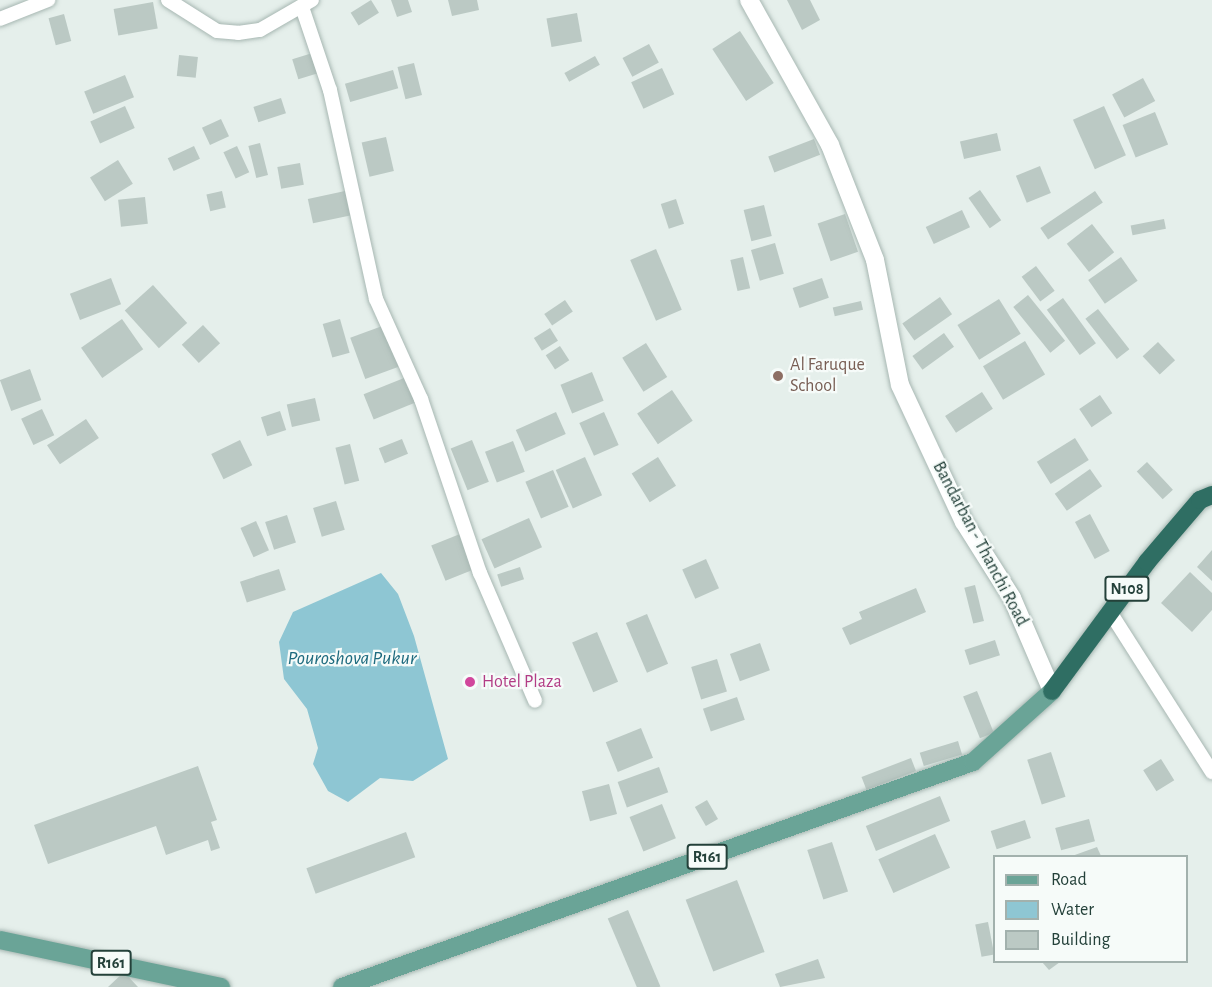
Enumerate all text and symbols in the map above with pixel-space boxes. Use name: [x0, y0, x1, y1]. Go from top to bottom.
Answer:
place label: Al Faruque School: [790, 355, 865, 398]
marker: Al Faruque School: [771, 369, 785, 383]
street label: Bandarban - Thanchi Road: [927, 458, 1033, 630]
road number: N108: [1103, 576, 1151, 602]
water label: Pouroshova Pukur: [288, 646, 416, 670]
place label: Hotel Plaza: [482, 671, 562, 693]
marker: Hotel Plaza: [463, 675, 477, 689]
road number: R161: [686, 844, 728, 870]
legend: [993, 855, 1188, 963]
text: Road: [1051, 871, 1087, 889]
text: Water: [1051, 901, 1094, 919]
text: Building: [1051, 931, 1110, 949]
road number: R161: [90, 950, 132, 976]

